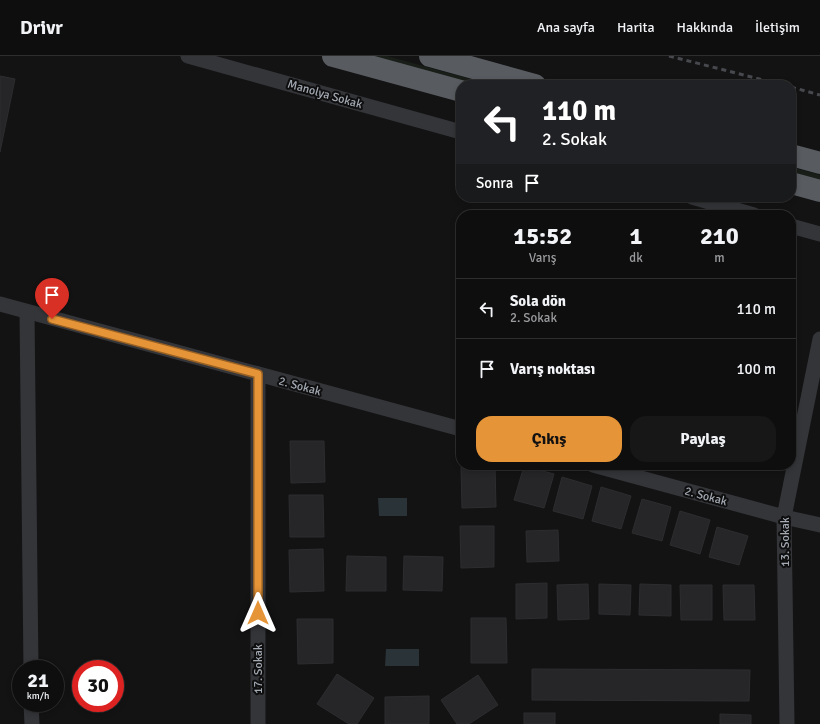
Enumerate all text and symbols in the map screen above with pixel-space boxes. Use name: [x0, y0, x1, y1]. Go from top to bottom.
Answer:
text: Drivr: [20, 16, 63, 40]
text: Ana sayfa: [537, 19, 595, 36]
text: Harita: [617, 19, 655, 36]
text: Hakkında: [677, 19, 733, 36]
text: İletişim: [755, 19, 800, 36]
street label: Manolya Sokak: [286, 77, 364, 112]
text: 110 m: [542, 94, 616, 128]
icon: left: [476, 96, 528, 148]
text: 2. Sokak: [542, 128, 607, 150]
icon: arrive: [521, 172, 543, 194]
text: Sonra: [476, 174, 513, 192]
text: 15:52: [513, 221, 572, 251]
text: 1: [630, 221, 642, 251]
text: 210: [700, 221, 739, 251]
text: Varış: [529, 250, 557, 266]
text: dk: [629, 250, 643, 266]
text: m: [714, 250, 725, 266]
pin: [35, 278, 69, 319]
icon: arrive: [41, 284, 63, 306]
text: Sola dön: [510, 292, 566, 310]
icon: left: [476, 298, 498, 320]
text: 110 m: [736, 300, 776, 318]
text: 2. Sokak: [510, 310, 557, 326]
icon: arrive: [476, 358, 498, 380]
text: Varış noktası: [510, 360, 595, 378]
text: 100 m: [736, 360, 776, 378]
street label: 2. Sokak: [277, 374, 323, 399]
button: Çıkış: [476, 416, 622, 462]
button: Paylaş: [630, 416, 776, 462]
street label: 2. Sokak: [683, 484, 729, 509]
street label: 13. Sokak: [778, 517, 793, 567]
position arrow: [237, 592, 279, 634]
street label: 17. Sokak: [251, 644, 266, 694]
speed limit sign: 30: [72, 660, 124, 712]
text: 21: [27, 668, 49, 693]
text: km/h: [27, 690, 49, 702]

